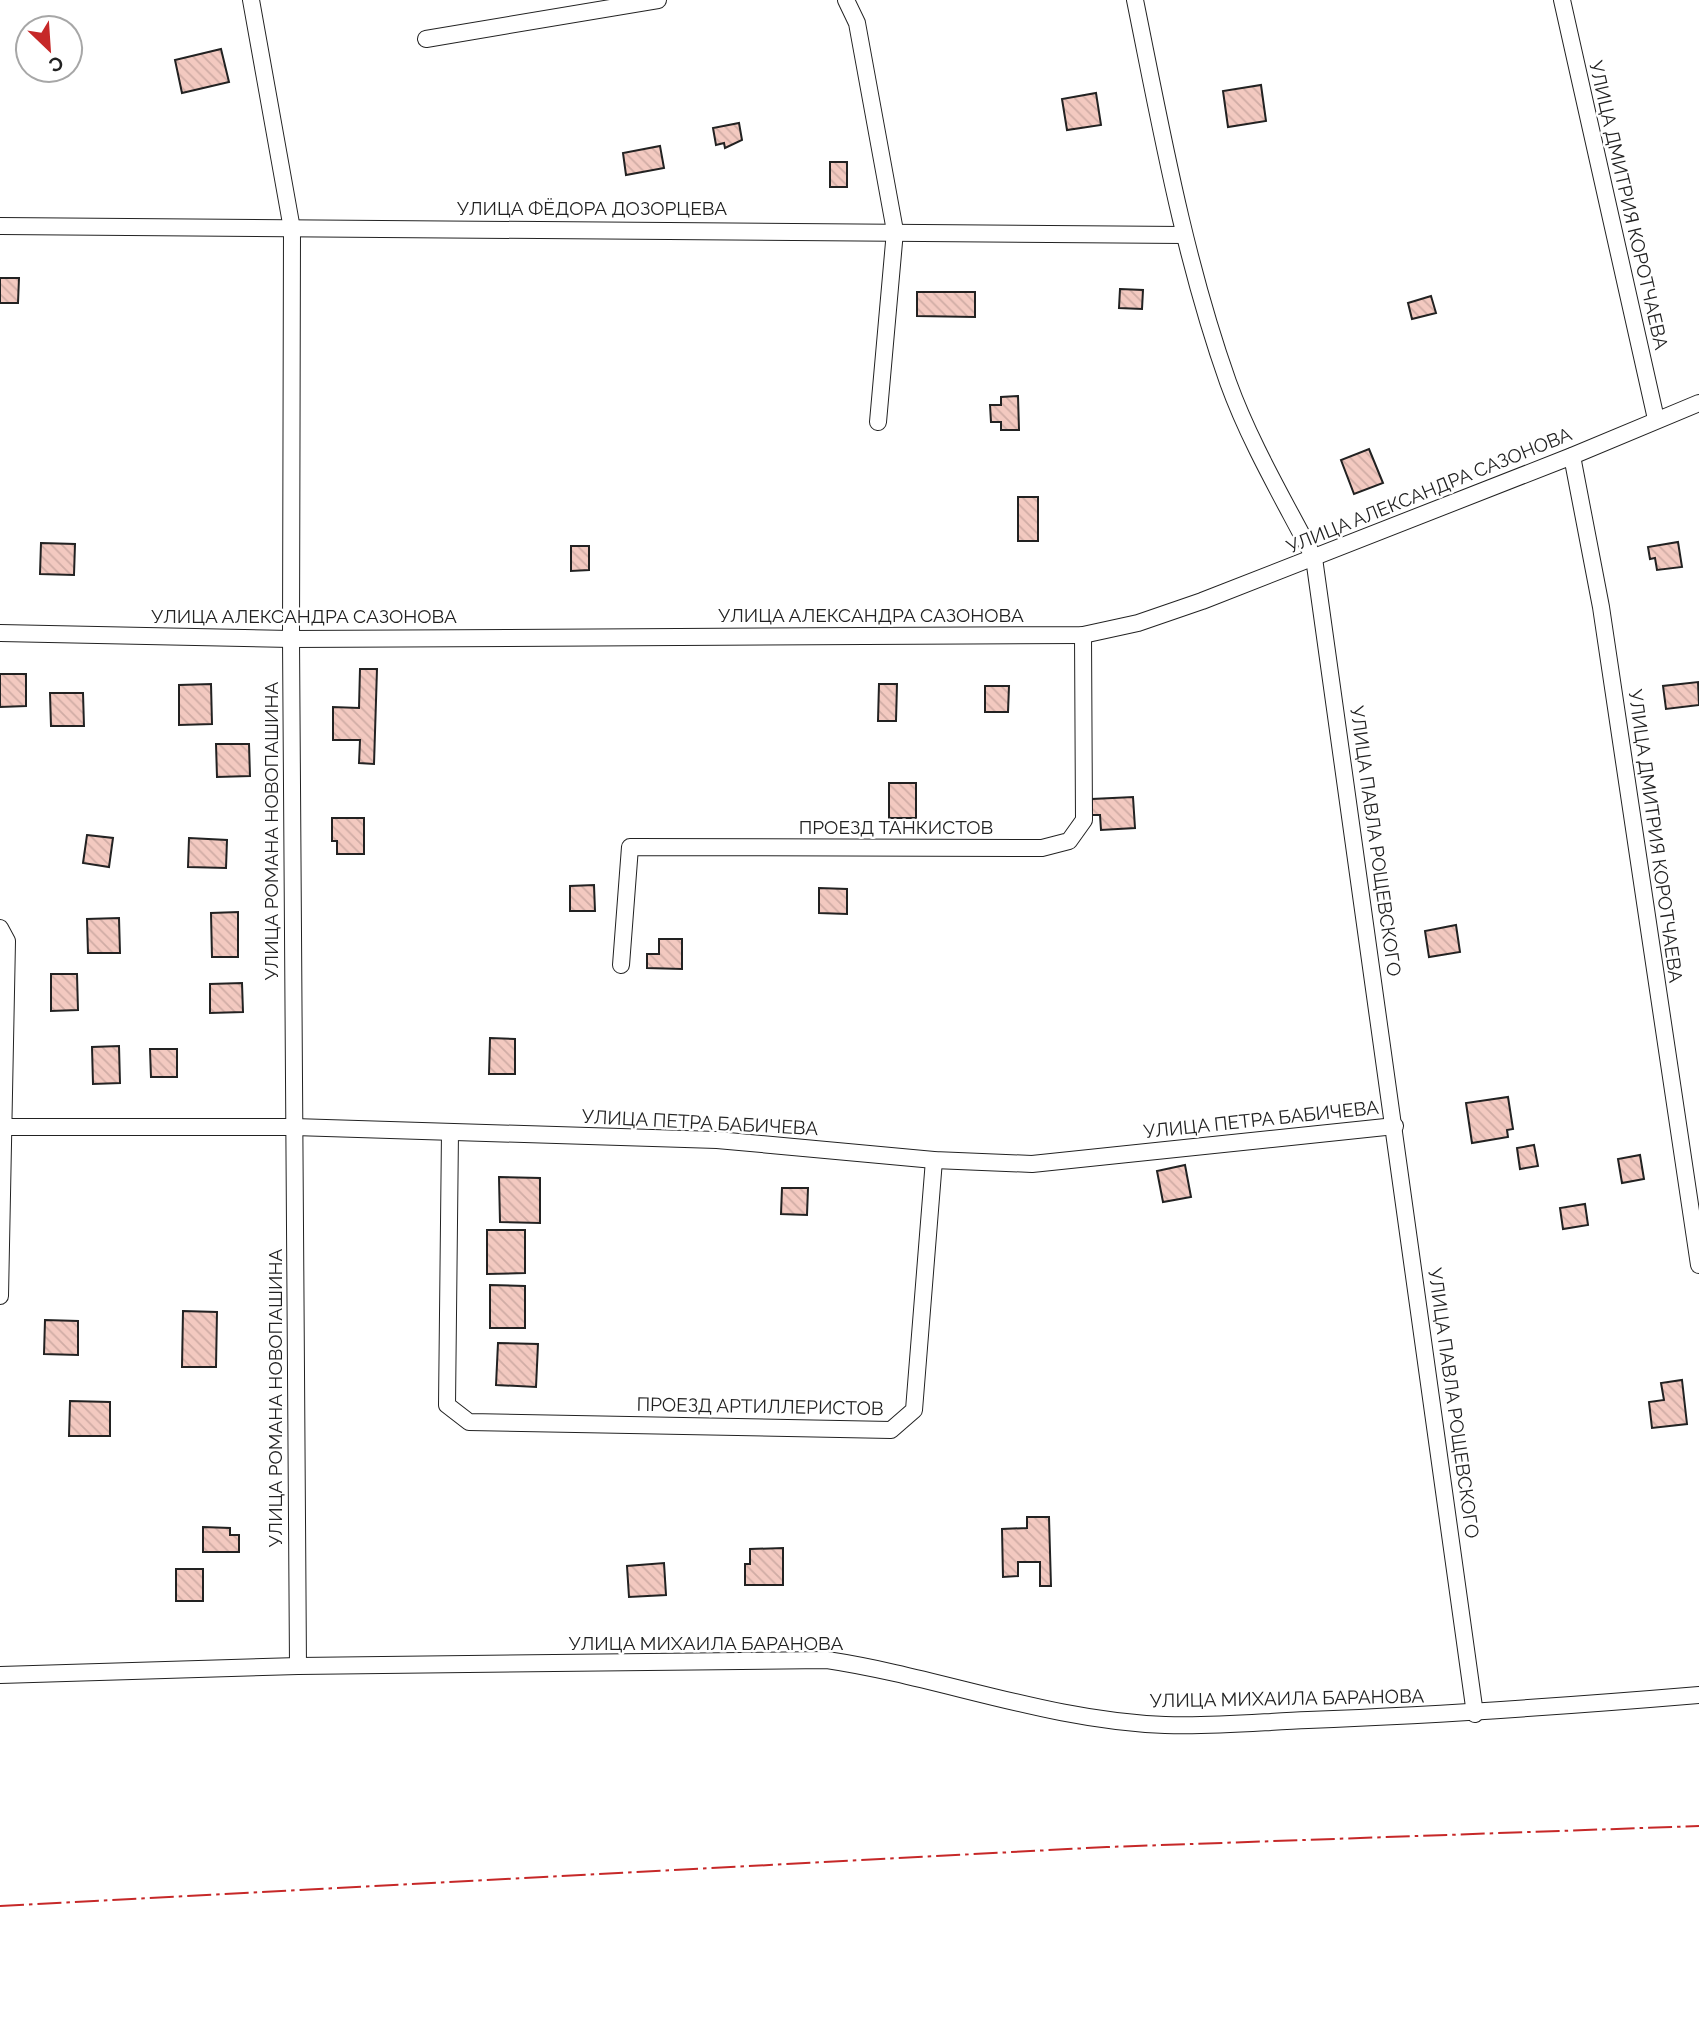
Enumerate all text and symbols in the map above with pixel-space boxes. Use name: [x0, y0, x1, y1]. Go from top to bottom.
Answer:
north arrow: [14, 14, 84, 84]
text: С: [46, 52, 67, 77]
street label: УЛИЦА ДМИТРИЯ КОРОТЧАЕВА: [1585, 58, 1673, 352]
street label: УЛИЦА ФЁДОРА ДОЗОРЦЕВА: [457, 197, 727, 219]
street label: УЛИЦА АЛЕКСАНДРА САЗОНОВА: [1283, 423, 1575, 557]
street label: УЛИЦА АЛЕКСАНДРА САЗОНОВА: [718, 604, 1024, 626]
street label: УЛИЦА АЛЕКСАНДРА САЗОНОВА: [151, 605, 457, 627]
street label: УЛИЦА РОМАНА НОВОПАШИНА: [260, 682, 282, 980]
street label: УЛИЦА ДМИТРИЯ КОРОТЧАЕВА: [1625, 688, 1687, 984]
street label: УЛИЦА ПАВЛА РОЩЕВСКОГО: [1346, 704, 1406, 978]
street label: ПРОЕЗД ТАНКИСТОВ: [799, 816, 993, 838]
street label: УЛИЦА ПЕТРА БАБИЧЕВА: [1142, 1096, 1380, 1142]
street label: УЛИЦА ПЕТРА БАБИЧЕВА: [581, 1105, 819, 1139]
street label: УЛИЦА РОМАНА НОВОПАШИНА: [264, 1249, 286, 1547]
street label: УЛИЦА ПАВЛА РОЩЕВСКОГО: [1424, 1266, 1484, 1540]
street label: ПРОЕЗД АРТИЛЛЕРИСТОВ: [636, 1393, 884, 1419]
street label: УЛИЦА МИХАИЛА БАРАНОВА: [569, 1632, 843, 1654]
street label: УЛИЦА МИХАИЛА БАРАНОВА: [1150, 1685, 1425, 1711]

